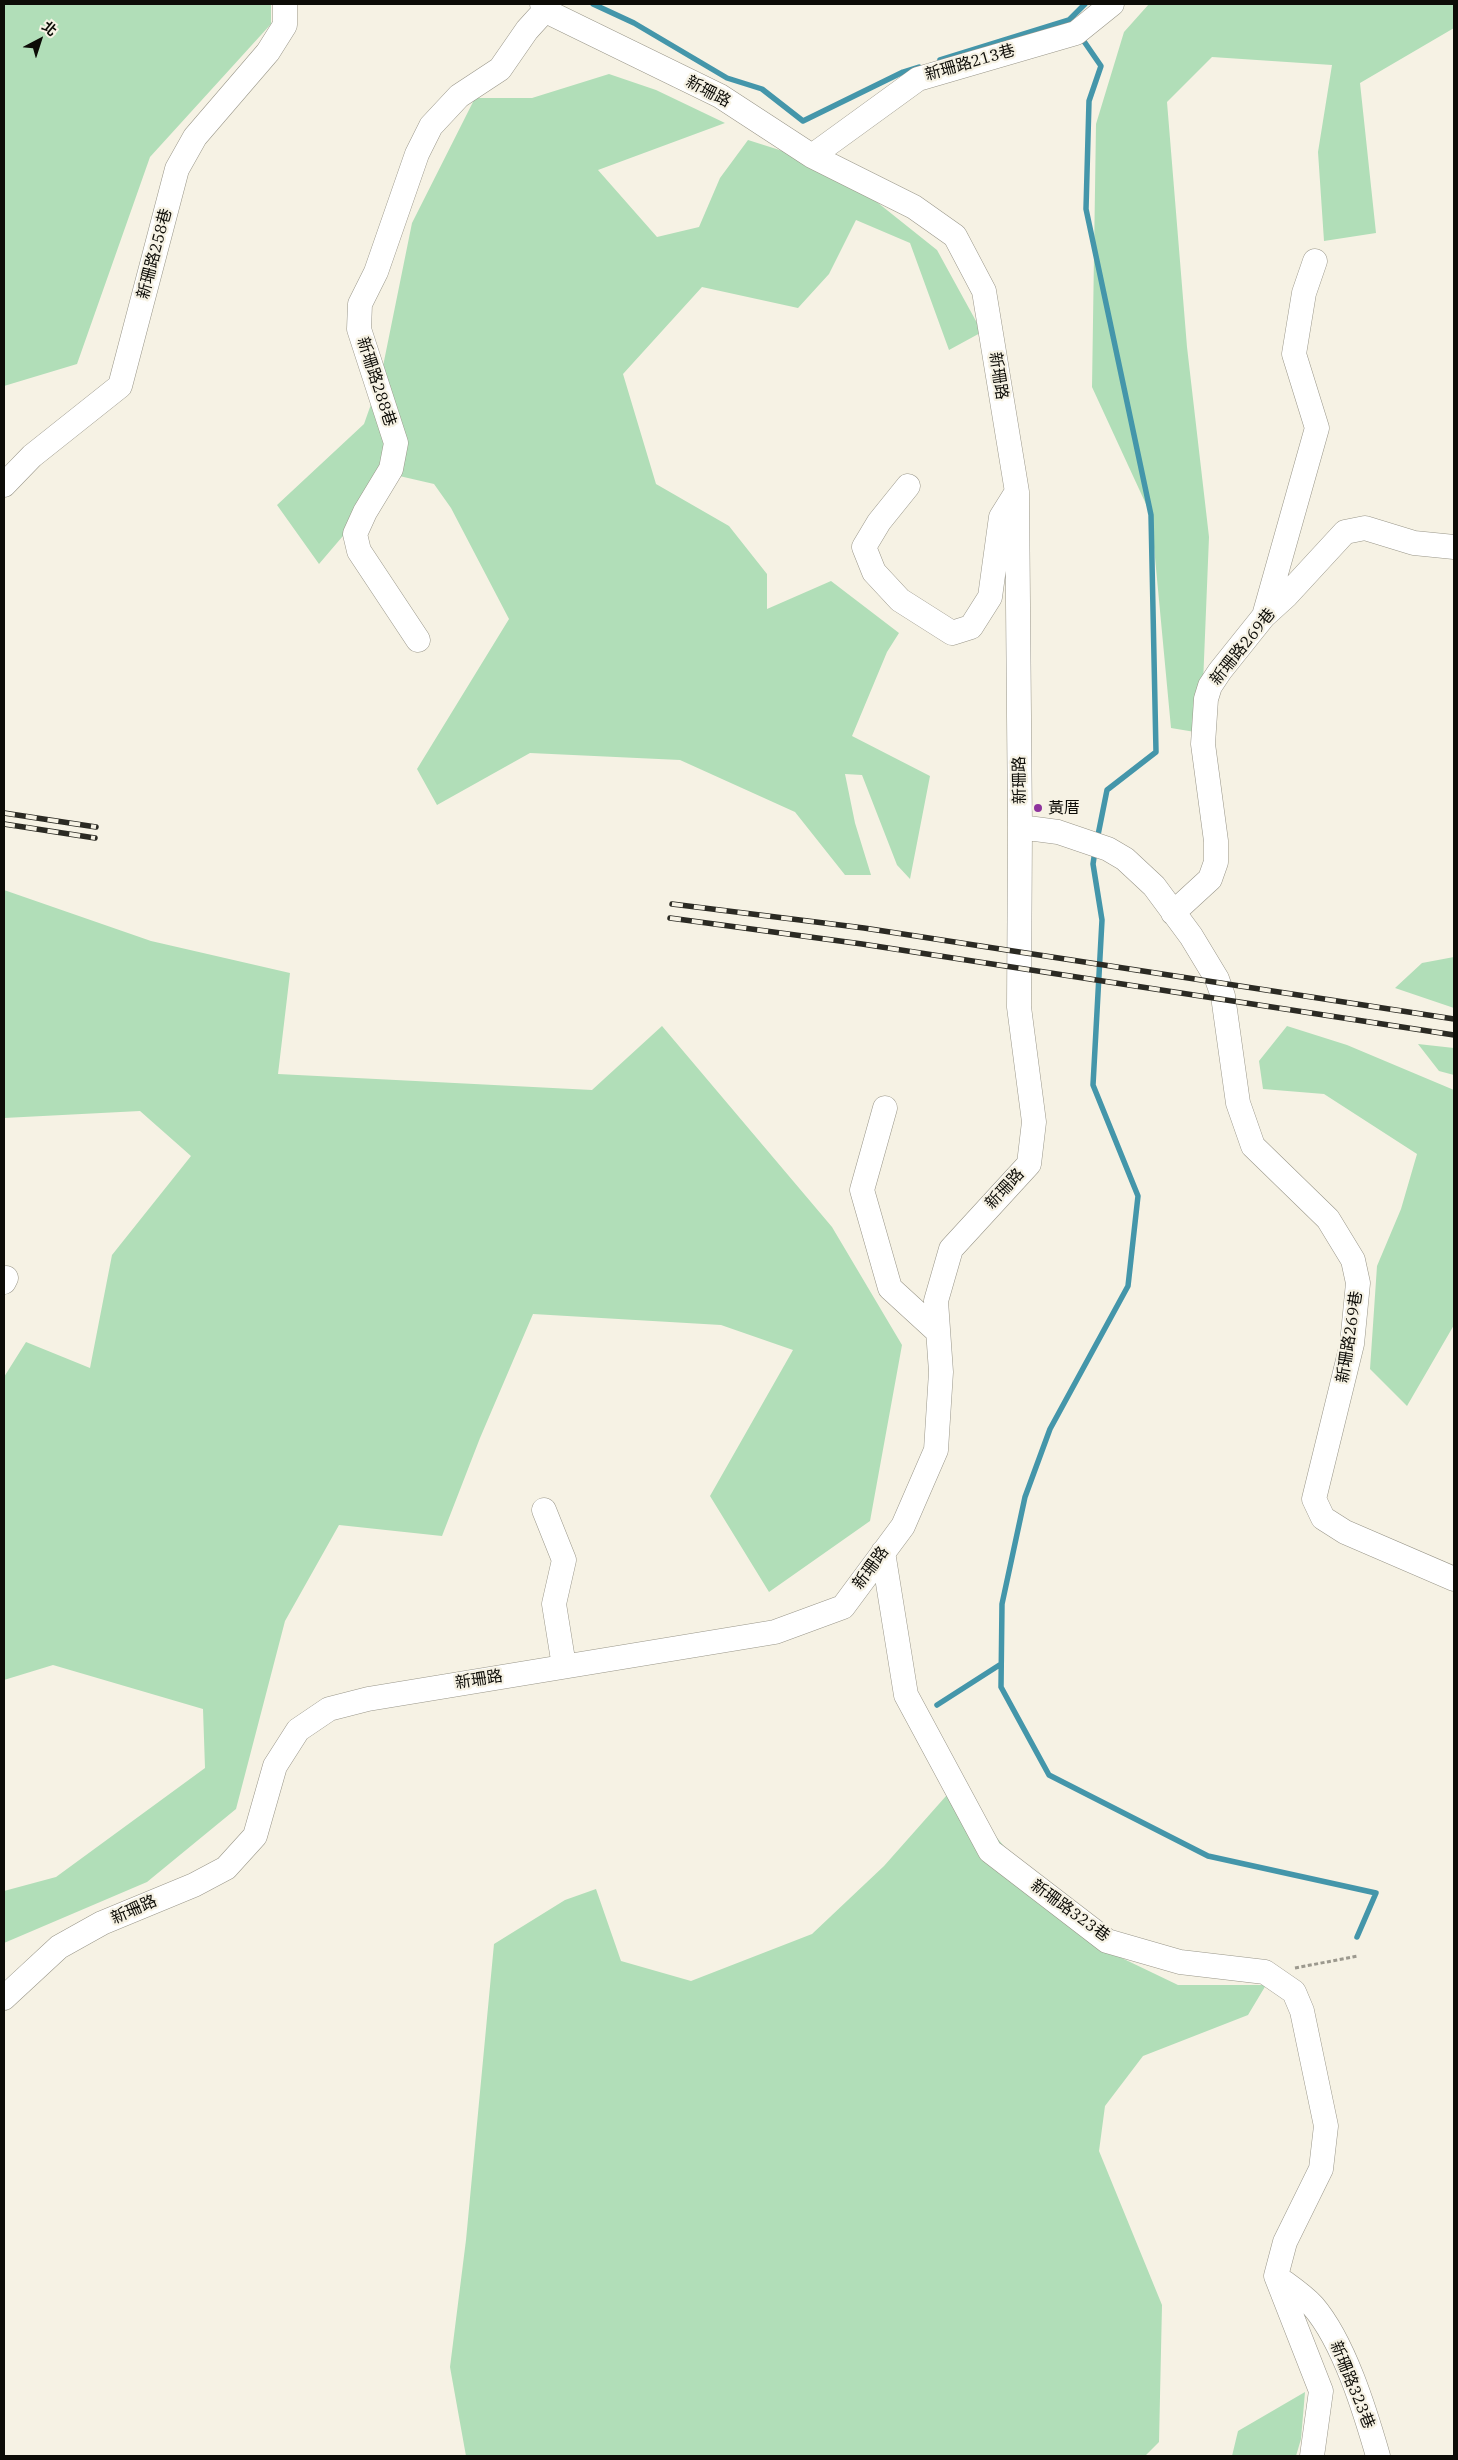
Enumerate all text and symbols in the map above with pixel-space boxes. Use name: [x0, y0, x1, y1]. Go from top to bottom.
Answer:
north arrow: [15, 15, 65, 65]
text: 北: [38, 17, 61, 40]
street label: 新珊路213巷: [923, 41, 1017, 85]
street label: 新珊路: [682, 72, 734, 112]
street label: 新珊路258巷: [134, 207, 176, 301]
street label: 新珊路288巷: [353, 335, 399, 429]
street label: 新珊路: [985, 351, 1011, 401]
street label: 新珊路269巷: [1206, 605, 1280, 689]
street label: 新珊路: [1010, 756, 1030, 804]
place label: 黃厝: [1048, 798, 1080, 818]
marker: 黃厝: [1032, 802, 1044, 814]
street label: 新珊路: [982, 1165, 1028, 1213]
street label: 新珊路269巷: [1333, 1290, 1367, 1384]
street label: 新珊路: [849, 1543, 893, 1593]
street label: 新珊路: [454, 1667, 504, 1693]
street label: 新珊路323巷: [1027, 1876, 1113, 1946]
street label: 新珊路: [108, 1891, 160, 1929]
street label: 新珊路323巷: [1326, 2338, 1378, 2432]

